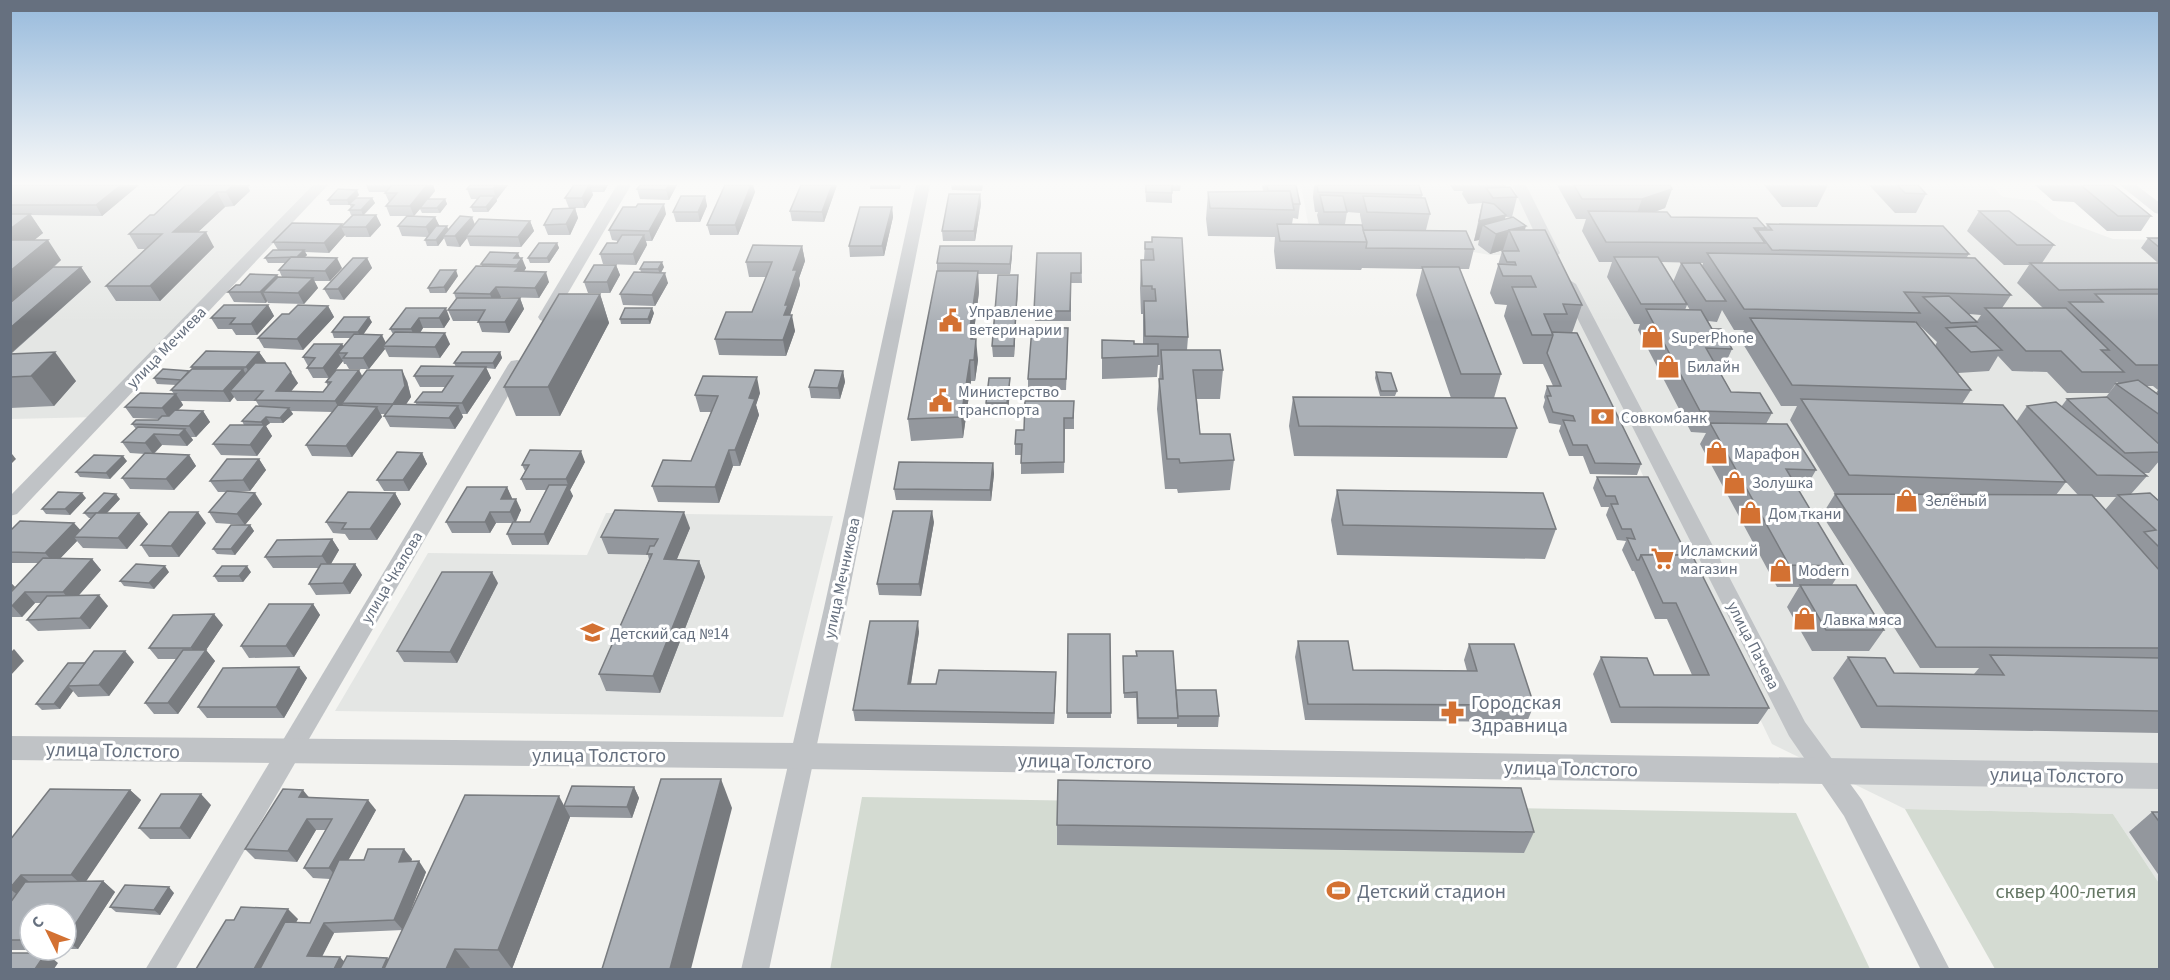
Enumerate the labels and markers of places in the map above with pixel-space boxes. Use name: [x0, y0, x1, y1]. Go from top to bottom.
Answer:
place label: Управление ветеринарии: [969, 301, 1062, 341]
public building icon: Управление ветеринарии: [938, 307, 964, 333]
shop icon: SuperPhone: [1640, 324, 1666, 350]
place label: SuperPhone: [1671, 327, 1754, 349]
shop icon: Билайн: [1656, 353, 1682, 379]
place label: Билайн: [1687, 356, 1740, 378]
place label: Министерство транспорта: [958, 381, 1059, 421]
public building icon: Министерство транспорта: [927, 387, 953, 413]
bank icon: Совкомбанк: [1590, 404, 1616, 430]
place label: Совкомбанк: [1621, 407, 1707, 429]
shop icon: Марафон: [1703, 440, 1729, 466]
place label: Марафон: [1734, 443, 1800, 465]
shop icon: Золушка: [1721, 469, 1747, 495]
place label: Золушка: [1752, 472, 1813, 494]
shop icon: Зелёный: [1894, 487, 1920, 513]
place label: Зелёный: [1925, 490, 1987, 512]
shop icon: Дом ткани: [1737, 500, 1763, 526]
place label: Дом ткани: [1768, 503, 1842, 525]
place label: Исламский магазин: [1680, 540, 1758, 580]
supermarket icon: Исламский магазин: [1649, 546, 1675, 572]
shop icon: Modern: [1767, 557, 1793, 583]
place label: Modern: [1798, 560, 1849, 582]
shop icon: Лавка мяса: [1792, 606, 1818, 632]
place label: Лавка мяса: [1823, 609, 1902, 631]
school or university icon: Детский сад №14: [579, 620, 605, 646]
place label: Детский сад №14: [610, 623, 729, 645]
place label: Городская Здравница: [1471, 689, 1568, 740]
pharmacy icon: Городская Здравница: [1440, 700, 1466, 726]
sports icon: Детский стадион: [1326, 878, 1352, 904]
place label: Детский стадион: [1357, 878, 1506, 906]

